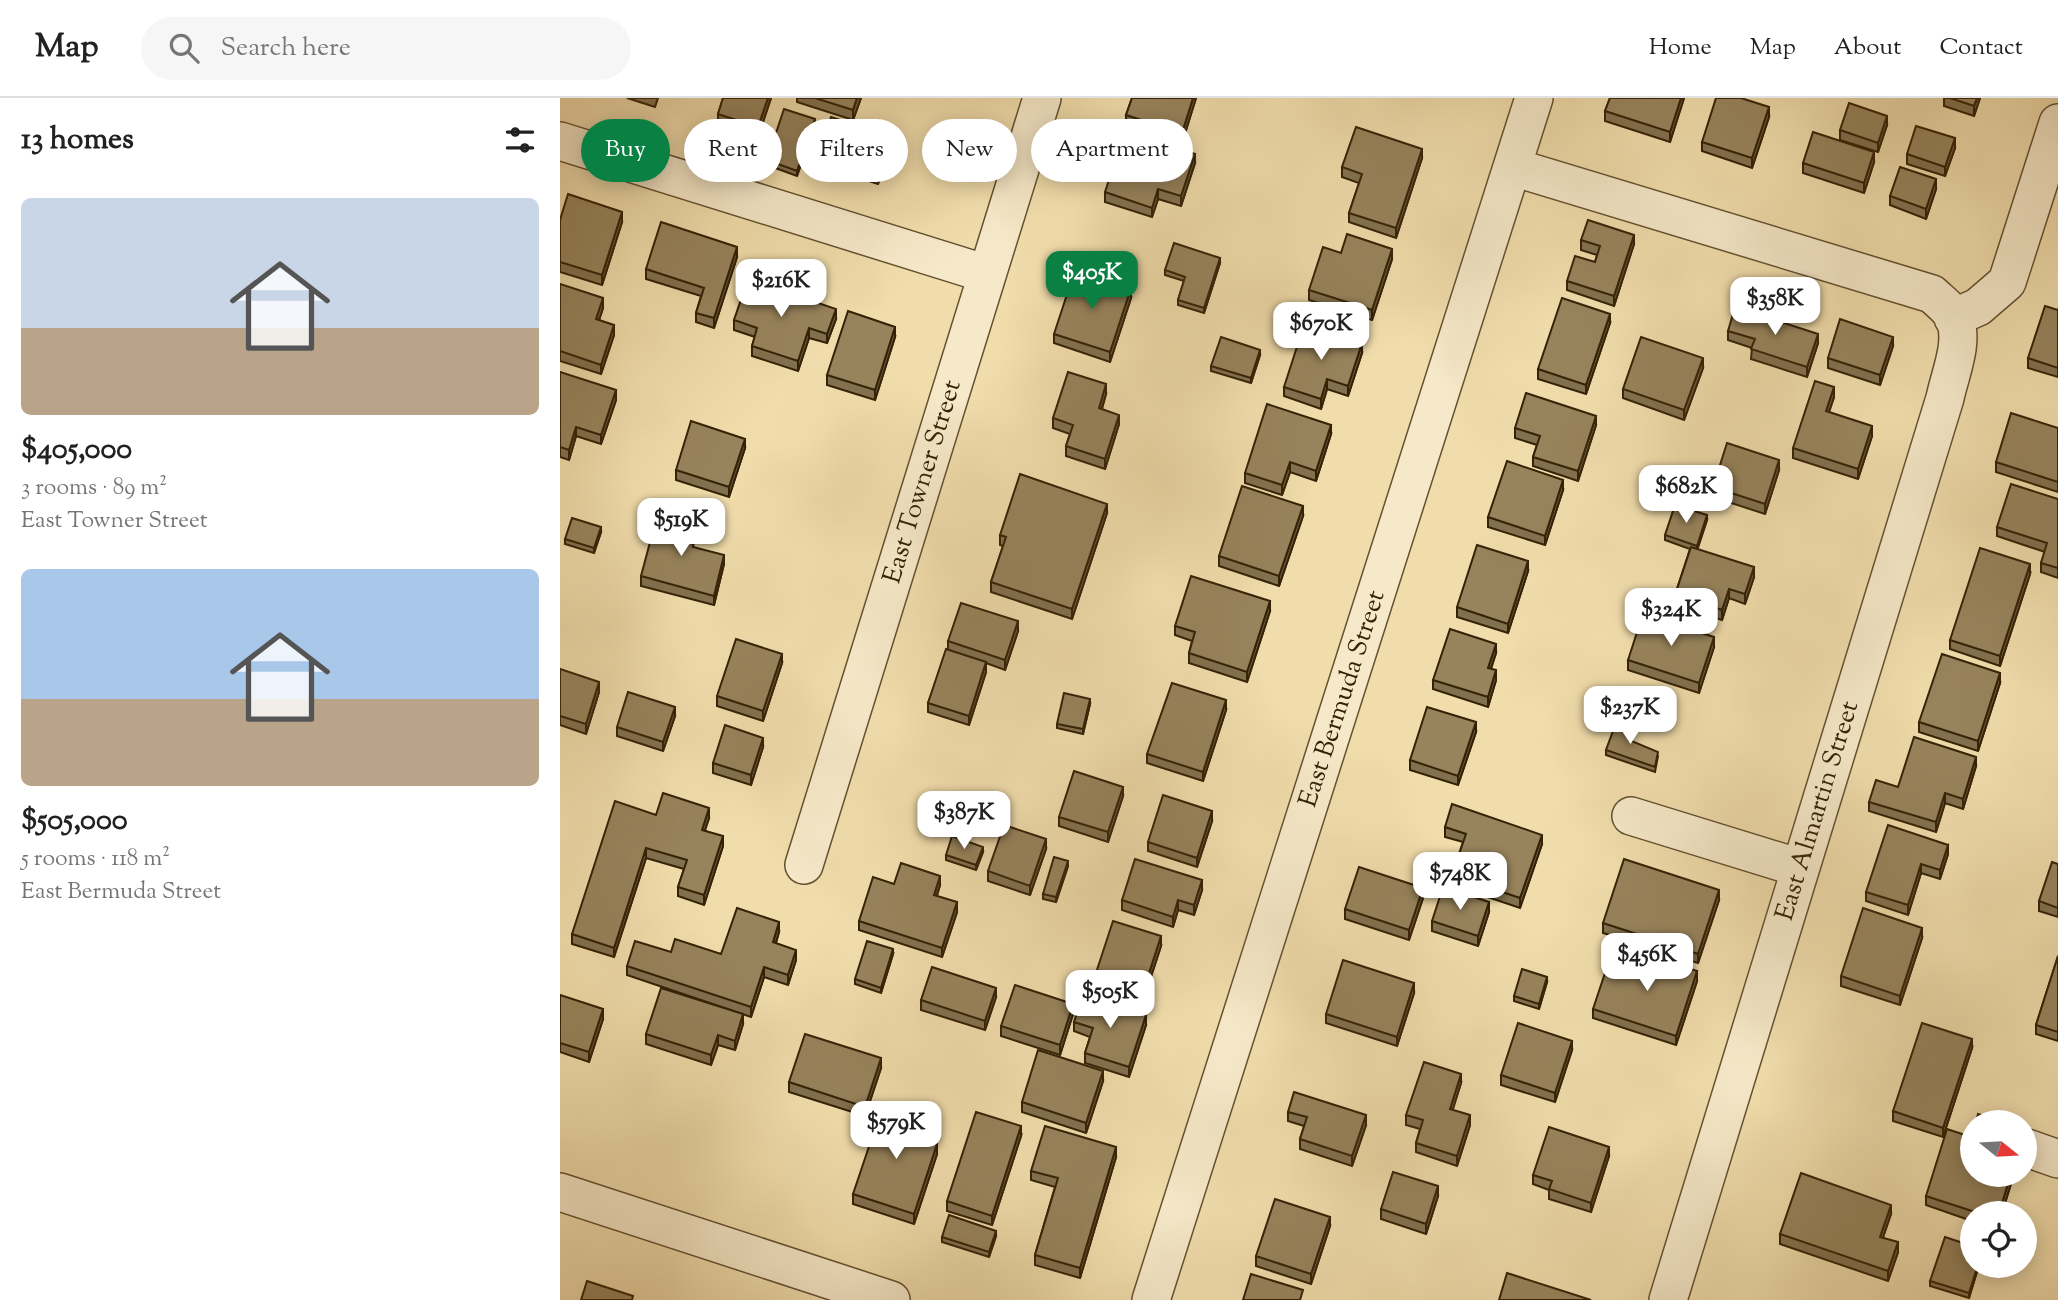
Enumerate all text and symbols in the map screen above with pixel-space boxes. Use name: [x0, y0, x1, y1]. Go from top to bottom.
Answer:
search box: [141, 17, 631, 80]
text: Map: [35, 24, 99, 72]
icon: search: [165, 29, 203, 67]
text: Search here: [221, 30, 351, 67]
text: Home: [1649, 31, 1712, 65]
text: Map: [1750, 31, 1796, 65]
text: About: [1834, 31, 1901, 65]
text: Contact: [1939, 31, 2023, 65]
text: 13 homes: [21, 119, 134, 162]
chip: Buy: [581, 119, 670, 182]
chip: Rent: [684, 119, 782, 182]
chip: Filters: [796, 119, 908, 182]
chip: New: [922, 119, 1017, 182]
chip: Apartment: [1031, 119, 1193, 182]
icon: filters: [501, 121, 539, 159]
icon: home: [217, 243, 343, 369]
pin: $405K: [1043, 252, 1141, 311]
text: $405K: [1062, 257, 1122, 290]
pin: $216K: [732, 260, 830, 319]
text: $216K: [752, 265, 810, 298]
pin: $358K: [1726, 278, 1824, 337]
text: $358K: [1746, 283, 1804, 316]
pin: $670K: [1272, 302, 1370, 362]
text: $670K: [1289, 308, 1353, 341]
street label: East Towner Street: [874, 376, 972, 588]
text: $405,000: [21, 429, 132, 472]
pin: $682K: [1637, 466, 1735, 525]
text: $682K: [1655, 471, 1717, 504]
text: 3 rooms · 89 m²: [21, 472, 167, 505]
pin: $519K: [632, 498, 730, 558]
text: $519K: [653, 504, 709, 537]
text: East Towner Street: [21, 505, 208, 538]
street label: East Bermuda Street: [1290, 586, 1396, 812]
pin: $324K: [1622, 588, 1720, 648]
text: $324K: [1641, 594, 1701, 627]
icon: home: [217, 614, 343, 740]
pin: $237K: [1581, 686, 1679, 746]
text: $237K: [1600, 692, 1660, 725]
street label: East Almartin Street: [1767, 697, 1869, 925]
pin: $387K: [915, 792, 1013, 851]
text: $387K: [933, 797, 995, 830]
text: $505,000: [21, 800, 128, 843]
text: 5 rooms · 118 m²: [21, 843, 170, 876]
pin: $748K: [1411, 852, 1509, 912]
text: $748K: [1429, 858, 1491, 891]
text: East Bermuda Street: [21, 876, 221, 909]
pin: $456K: [1598, 934, 1696, 993]
text: $456K: [1617, 939, 1677, 972]
pin: $505K: [1061, 970, 1159, 1030]
text: $505K: [1082, 976, 1138, 1009]
pin: $579K: [847, 1102, 945, 1161]
text: $579K: [866, 1107, 926, 1140]
north arrow: [1960, 1110, 2037, 1186]
map controls: [1960, 1110, 2037, 1278]
button: locate: [1960, 1201, 2037, 1278]

